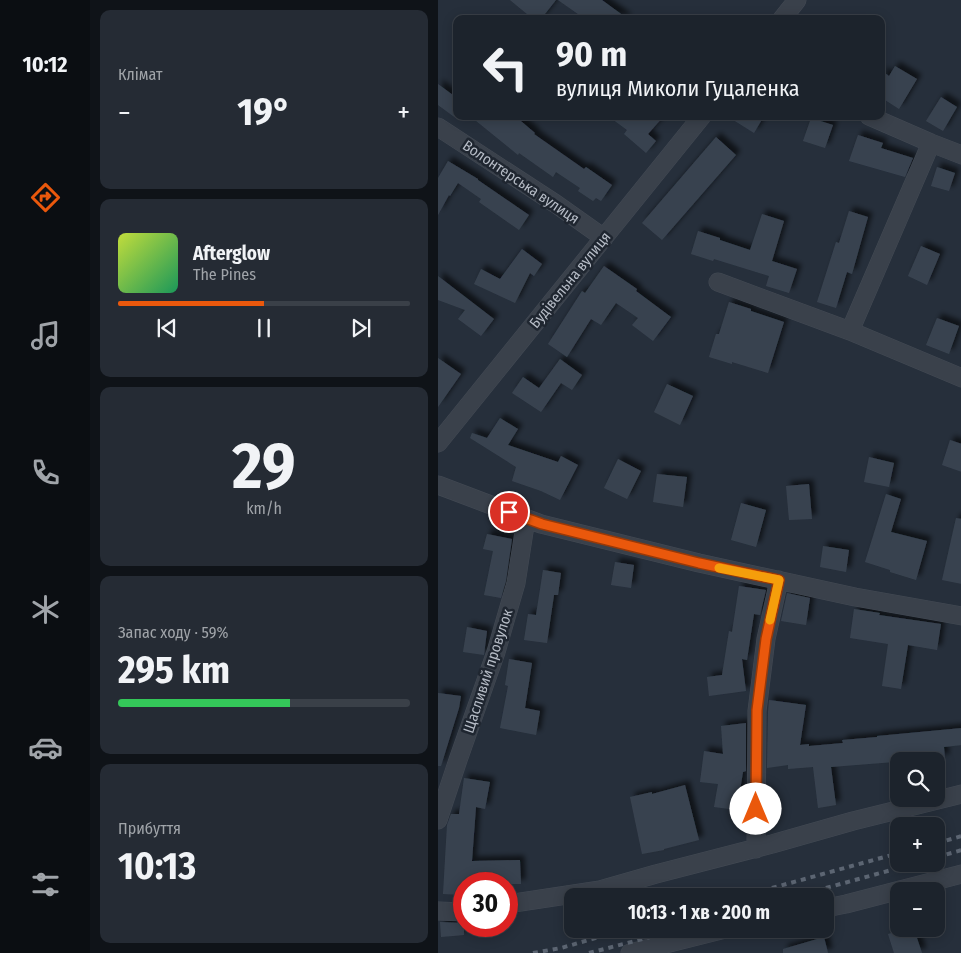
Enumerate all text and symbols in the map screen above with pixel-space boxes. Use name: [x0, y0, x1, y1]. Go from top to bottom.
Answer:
text: 90 m: [556, 33, 627, 75]
icon: left: [473, 35, 538, 100]
text: 10:12: [22, 51, 68, 78]
text: Клімат: [118, 65, 163, 84]
text: вулиця Миколи Гуцаленка: [556, 75, 800, 102]
text: 19°: [237, 89, 291, 135]
text: −: [118, 96, 131, 129]
text: +: [397, 96, 410, 129]
street label: Волонтерська вулиця: [459, 136, 583, 228]
icon: directions: [28, 180, 63, 215]
street label: Будівельна вулиця: [526, 228, 614, 332]
text: Afterglow: [193, 242, 270, 265]
text: The Pines: [193, 265, 256, 284]
icon: previous: [153, 314, 181, 342]
icon: pause: [250, 314, 278, 342]
icon: next: [347, 314, 375, 342]
icon: music: [28, 318, 63, 353]
text: 29: [232, 427, 296, 505]
icon: phone: [28, 455, 63, 490]
pin: [488, 491, 530, 533]
icon: arrive: [495, 498, 523, 526]
text: km/h: [246, 499, 282, 518]
icon: climate: [28, 592, 63, 627]
street label: Щасливий провулок: [459, 607, 517, 735]
text: Запас ходу · 59%: [118, 623, 228, 642]
text: 295 km: [118, 647, 230, 693]
icon: car: [28, 730, 63, 765]
map controls: [890, 752, 945, 937]
button: search: [890, 752, 945, 807]
position arrow: [729, 782, 781, 834]
button: +: [890, 817, 945, 872]
text: Прибуття: [118, 819, 181, 838]
text: 10:13: [118, 843, 196, 889]
icon: filters: [28, 867, 63, 902]
speed limit sign: 30: [453, 872, 518, 937]
button: −: [890, 882, 945, 937]
text: 10:13 · 1 хв · 200 m: [628, 901, 770, 924]

